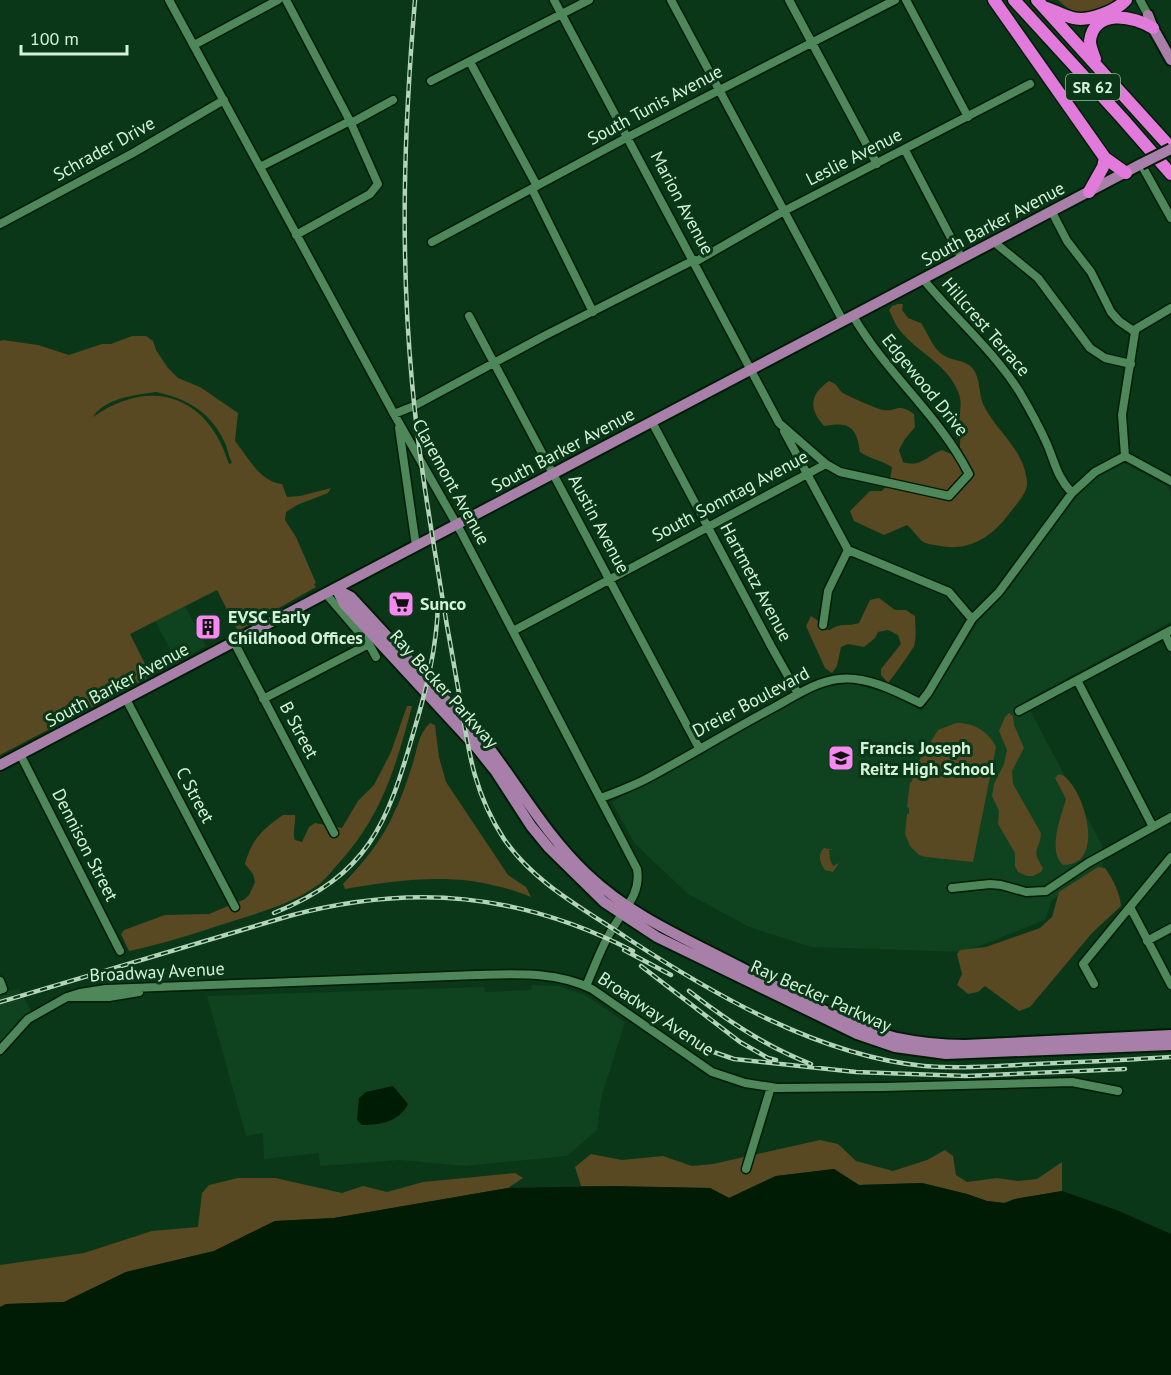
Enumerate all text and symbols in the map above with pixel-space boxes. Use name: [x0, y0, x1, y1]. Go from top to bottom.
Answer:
scale bar: [21, 18, 128, 56]
text: 100 m: [30, 27, 79, 50]
street label: South Tunis Avenue: [583, 59, 726, 150]
road number: SR 62: [1066, 74, 1120, 100]
street label: Schrader Drive: [49, 111, 159, 186]
street label: Leslie Avenue: [802, 123, 906, 191]
street label: Marion Avenue: [646, 147, 719, 259]
street label: South Barker Avenue: [917, 176, 1069, 271]
street label: Hillcrest Terrace: [937, 272, 1036, 381]
street label: Edgewood Drive: [877, 329, 974, 441]
street label: South Barker Avenue: [487, 402, 639, 497]
street label: Claremont Avenue: [407, 415, 496, 549]
street label: South Sonntag Avenue: [648, 445, 812, 546]
street label: Austin Avenue: [564, 470, 635, 577]
street label: Hartmetz Avenue: [715, 518, 797, 645]
supermarket icon: Sunco: [386, 589, 416, 619]
place label: Sunco: [420, 592, 467, 615]
place label: EVSC Early Childhood Offices: [228, 605, 363, 649]
building icon: EVSC Early Childhood Offices: [193, 612, 223, 642]
street label: Ray Becker Parkway: [385, 625, 504, 753]
street label: South Barker Avenue: [41, 637, 193, 732]
street label: Dreier Boulevard: [688, 661, 813, 742]
street label: B Street: [275, 697, 324, 762]
place label: Francis Joseph Reitz High School: [860, 736, 996, 780]
school or university icon: Francis Joseph Reitz High School: [826, 743, 856, 773]
street label: C Street: [171, 763, 220, 827]
street label: Dennison Street: [47, 785, 124, 905]
street label: Ray Becker Parkway: [747, 954, 896, 1037]
street label: Broadway Avenue: [89, 956, 225, 987]
street label: Broadway Avenue: [594, 966, 719, 1061]

